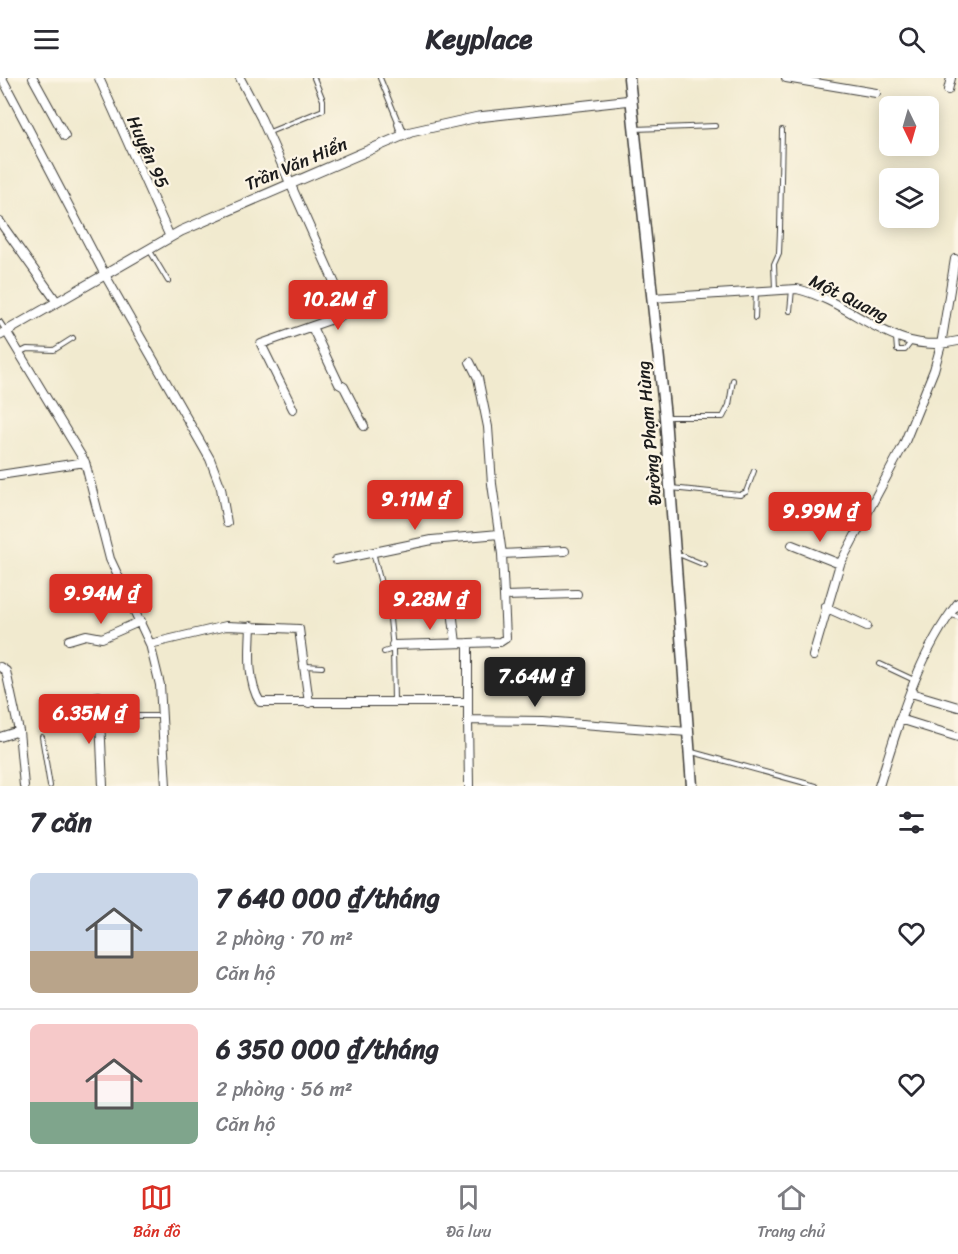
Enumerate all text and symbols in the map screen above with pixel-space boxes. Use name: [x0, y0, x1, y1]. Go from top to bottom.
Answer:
text: Keyplace: [426, 15, 532, 63]
icon: menu: [30, 23, 63, 56]
icon: search: [895, 23, 928, 56]
north arrow: [879, 96, 939, 156]
map controls: [879, 96, 939, 228]
street label: Huyện 95: [118, 110, 178, 194]
street label: Trần Văn Hiển: [240, 128, 353, 200]
button: layers: [879, 168, 939, 228]
street label: Một Quang: [804, 265, 894, 331]
pin: 10.2M ₫: [283, 280, 393, 331]
text: 10.2M ₫: [303, 282, 373, 317]
street label: Đường Phạm Hùng: [627, 359, 671, 507]
pin: 9.11M ₫: [360, 480, 470, 531]
text: 9.11M ₫: [381, 482, 449, 517]
pin: 9.99M ₫: [765, 492, 875, 543]
text: 9.99M ₫: [783, 494, 857, 529]
pin: 9.94M ₫: [46, 574, 156, 625]
text: 9.94M ₫: [63, 576, 139, 611]
pin: 9.28M ₫: [375, 580, 485, 631]
text: 9.28M ₫: [393, 582, 467, 617]
pin: 7.64M ₫: [480, 657, 590, 708]
text: 7.64M ₫: [498, 659, 572, 694]
pin: 6.35M ₫: [34, 694, 144, 745]
text: 6.35M ₫: [53, 696, 125, 731]
text: 7 căn: [30, 799, 92, 845]
icon: filters: [895, 806, 928, 839]
text: 7 640 000 ₫/tháng: [216, 875, 440, 921]
icon: home: [78, 897, 150, 969]
icon: heart: [895, 917, 928, 950]
text: 2 phòng · 70 m²: [216, 921, 353, 956]
text: Căn hộ: [216, 956, 275, 991]
text: 6 350 000 ₫/tháng: [216, 1026, 439, 1072]
icon: home: [78, 1048, 150, 1120]
icon: heart: [895, 1068, 928, 1101]
text: 2 phòng · 56 m²: [216, 1072, 353, 1107]
text: Căn hộ: [216, 1107, 275, 1142]
tab: Bản đồ: [133, 1181, 180, 1246]
tab: Đã lưu: [446, 1181, 491, 1246]
tab: Trang chủ: [757, 1181, 825, 1246]

